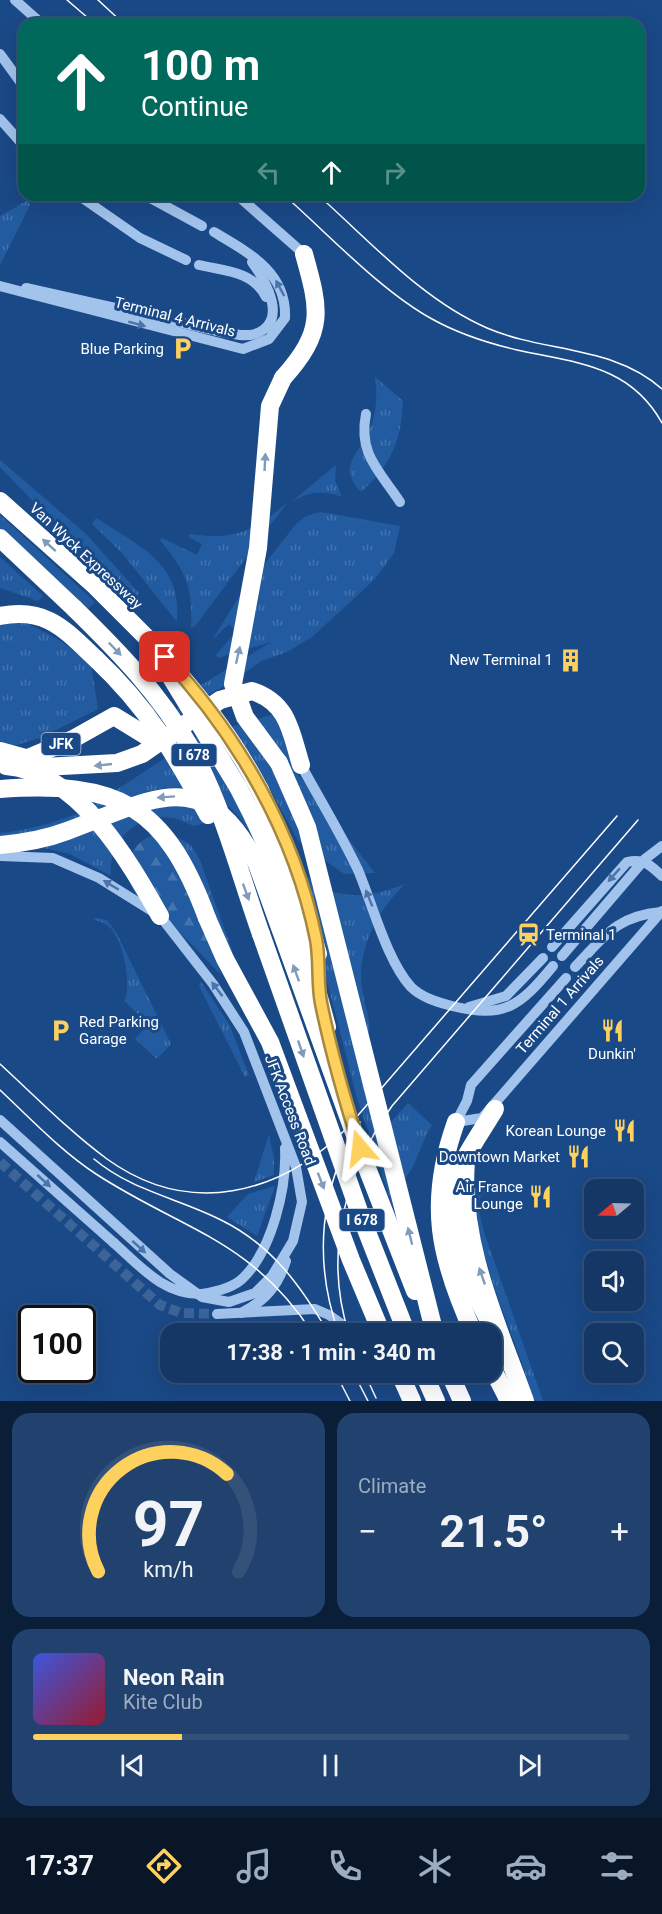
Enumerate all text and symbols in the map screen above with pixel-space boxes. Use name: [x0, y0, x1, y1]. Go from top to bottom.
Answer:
text: 100 m: [141, 41, 260, 90]
icon: ahead: [42, 42, 120, 120]
text: Continue: [141, 91, 248, 123]
icon: left: [252, 156, 285, 189]
icon: ahead: [315, 156, 348, 189]
icon: right: [378, 156, 411, 189]
one-way arrow: [275, 279, 285, 296]
street label: Terminal 4 Arrivals: [112, 293, 238, 341]
one-way arrow: [128, 319, 147, 329]
parking icon: Blue Parking: [169, 336, 195, 362]
place label: Blue Parking: [80, 340, 164, 358]
one-way arrow: [261, 452, 270, 471]
street label: Van Wyck Expressway: [26, 499, 146, 613]
one-way arrow: [42, 539, 57, 552]
pin: [139, 631, 190, 682]
icon: arrive: [148, 640, 181, 673]
one-way arrow: [108, 641, 122, 655]
one-way arrow: [233, 645, 243, 664]
building icon: New Terminal 1: [558, 647, 584, 673]
place label: New Terminal 1: [449, 651, 553, 669]
road number: JFK: [42, 733, 80, 755]
road number: I 678: [172, 744, 216, 766]
one-way arrow: [94, 760, 113, 770]
one-way arrow: [157, 792, 176, 802]
one-way arrow: [608, 867, 621, 883]
one-way arrow: [103, 880, 119, 891]
one-way arrow: [242, 883, 252, 901]
one-way arrow: [363, 889, 373, 907]
station icon: Terminal 1: [515, 922, 541, 948]
place label: Terminal 1: [546, 926, 616, 944]
street label: Terminal 1 Arrivals: [512, 952, 608, 1058]
one-way arrow: [291, 964, 301, 982]
one-way arrow: [211, 981, 223, 996]
place label: Red Parking Garage: [79, 1013, 159, 1048]
restaurant icon: Dunkin': [599, 1017, 625, 1043]
parking icon: Red Parking Garage: [48, 1018, 74, 1044]
one-way arrow: [297, 1040, 307, 1058]
place label: Dunkin': [588, 1045, 636, 1063]
street label: JFK Access Road: [261, 1052, 319, 1168]
position arrow: [328, 1116, 392, 1180]
restaurant icon: Korean Lounge: [611, 1118, 637, 1144]
place label: Korean Lounge: [506, 1122, 606, 1140]
restaurant icon: Downtown Market: [565, 1144, 591, 1170]
place label: Downtown Market: [439, 1148, 560, 1166]
one-way arrow: [316, 1172, 326, 1190]
one-way arrow: [36, 1174, 51, 1188]
place label: Air France Lounge: [456, 1178, 523, 1213]
north arrow: [584, 1179, 644, 1239]
map controls: [584, 1179, 644, 1383]
restaurant icon: Air France Lounge: [528, 1183, 554, 1209]
road number: I 678: [340, 1209, 385, 1231]
one-way arrow: [405, 1227, 415, 1245]
one-way arrow: [131, 1240, 146, 1253]
button: sound: [584, 1251, 644, 1311]
one-way arrow: [477, 1267, 487, 1285]
speed limit sign: 100: [18, 1305, 96, 1383]
button: search: [584, 1323, 644, 1383]
text: 17:38 · 1 min · 340 m: [226, 1340, 436, 1365]
text: Climate: [358, 1474, 426, 1498]
text: 97: [133, 1488, 204, 1561]
text: 21.5°: [440, 1505, 548, 1558]
text: −: [358, 1512, 377, 1551]
text: +: [610, 1512, 629, 1551]
text: km/h: [143, 1557, 194, 1582]
text: Neon Rain: [123, 1665, 225, 1690]
text: Kite Club: [123, 1690, 203, 1714]
icon: previous: [116, 1749, 149, 1782]
icon: pause: [314, 1749, 347, 1782]
icon: next: [513, 1749, 546, 1782]
icon: directions: [143, 1845, 185, 1887]
icon: music: [233, 1845, 275, 1887]
icon: phone: [324, 1845, 366, 1887]
icon: climate: [414, 1845, 456, 1887]
icon: car: [505, 1845, 547, 1887]
icon: filters: [596, 1845, 638, 1887]
text: 17:37: [24, 1850, 94, 1882]

